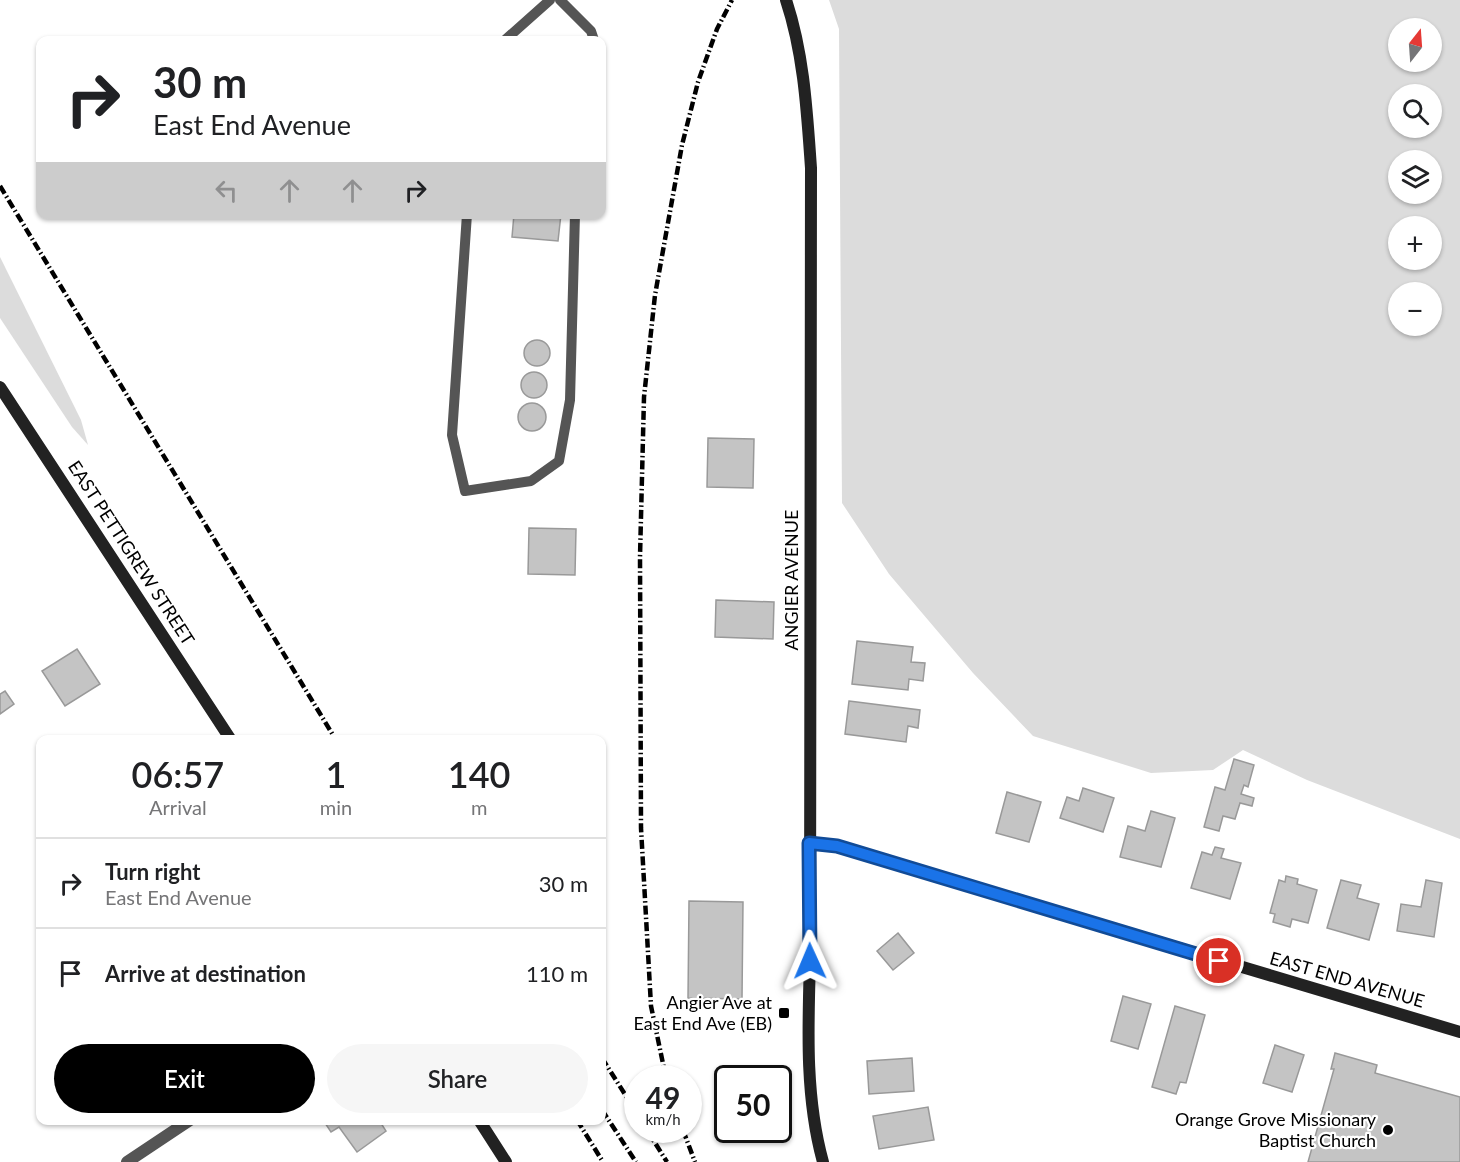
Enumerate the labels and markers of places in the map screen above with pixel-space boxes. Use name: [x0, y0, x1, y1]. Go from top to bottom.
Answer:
pin: [1193, 935, 1244, 986]
place label: Angier Ave at East End Ave (EB): [633, 991, 773, 1034]
marker: Angier Ave at East End Ave (EB): [777, 1006, 791, 1020]
place label: Orange Grove Missionary Baptist Church: [1175, 1108, 1377, 1151]
marker: Orange Grove Missionary Baptist Church: [1381, 1123, 1395, 1137]

